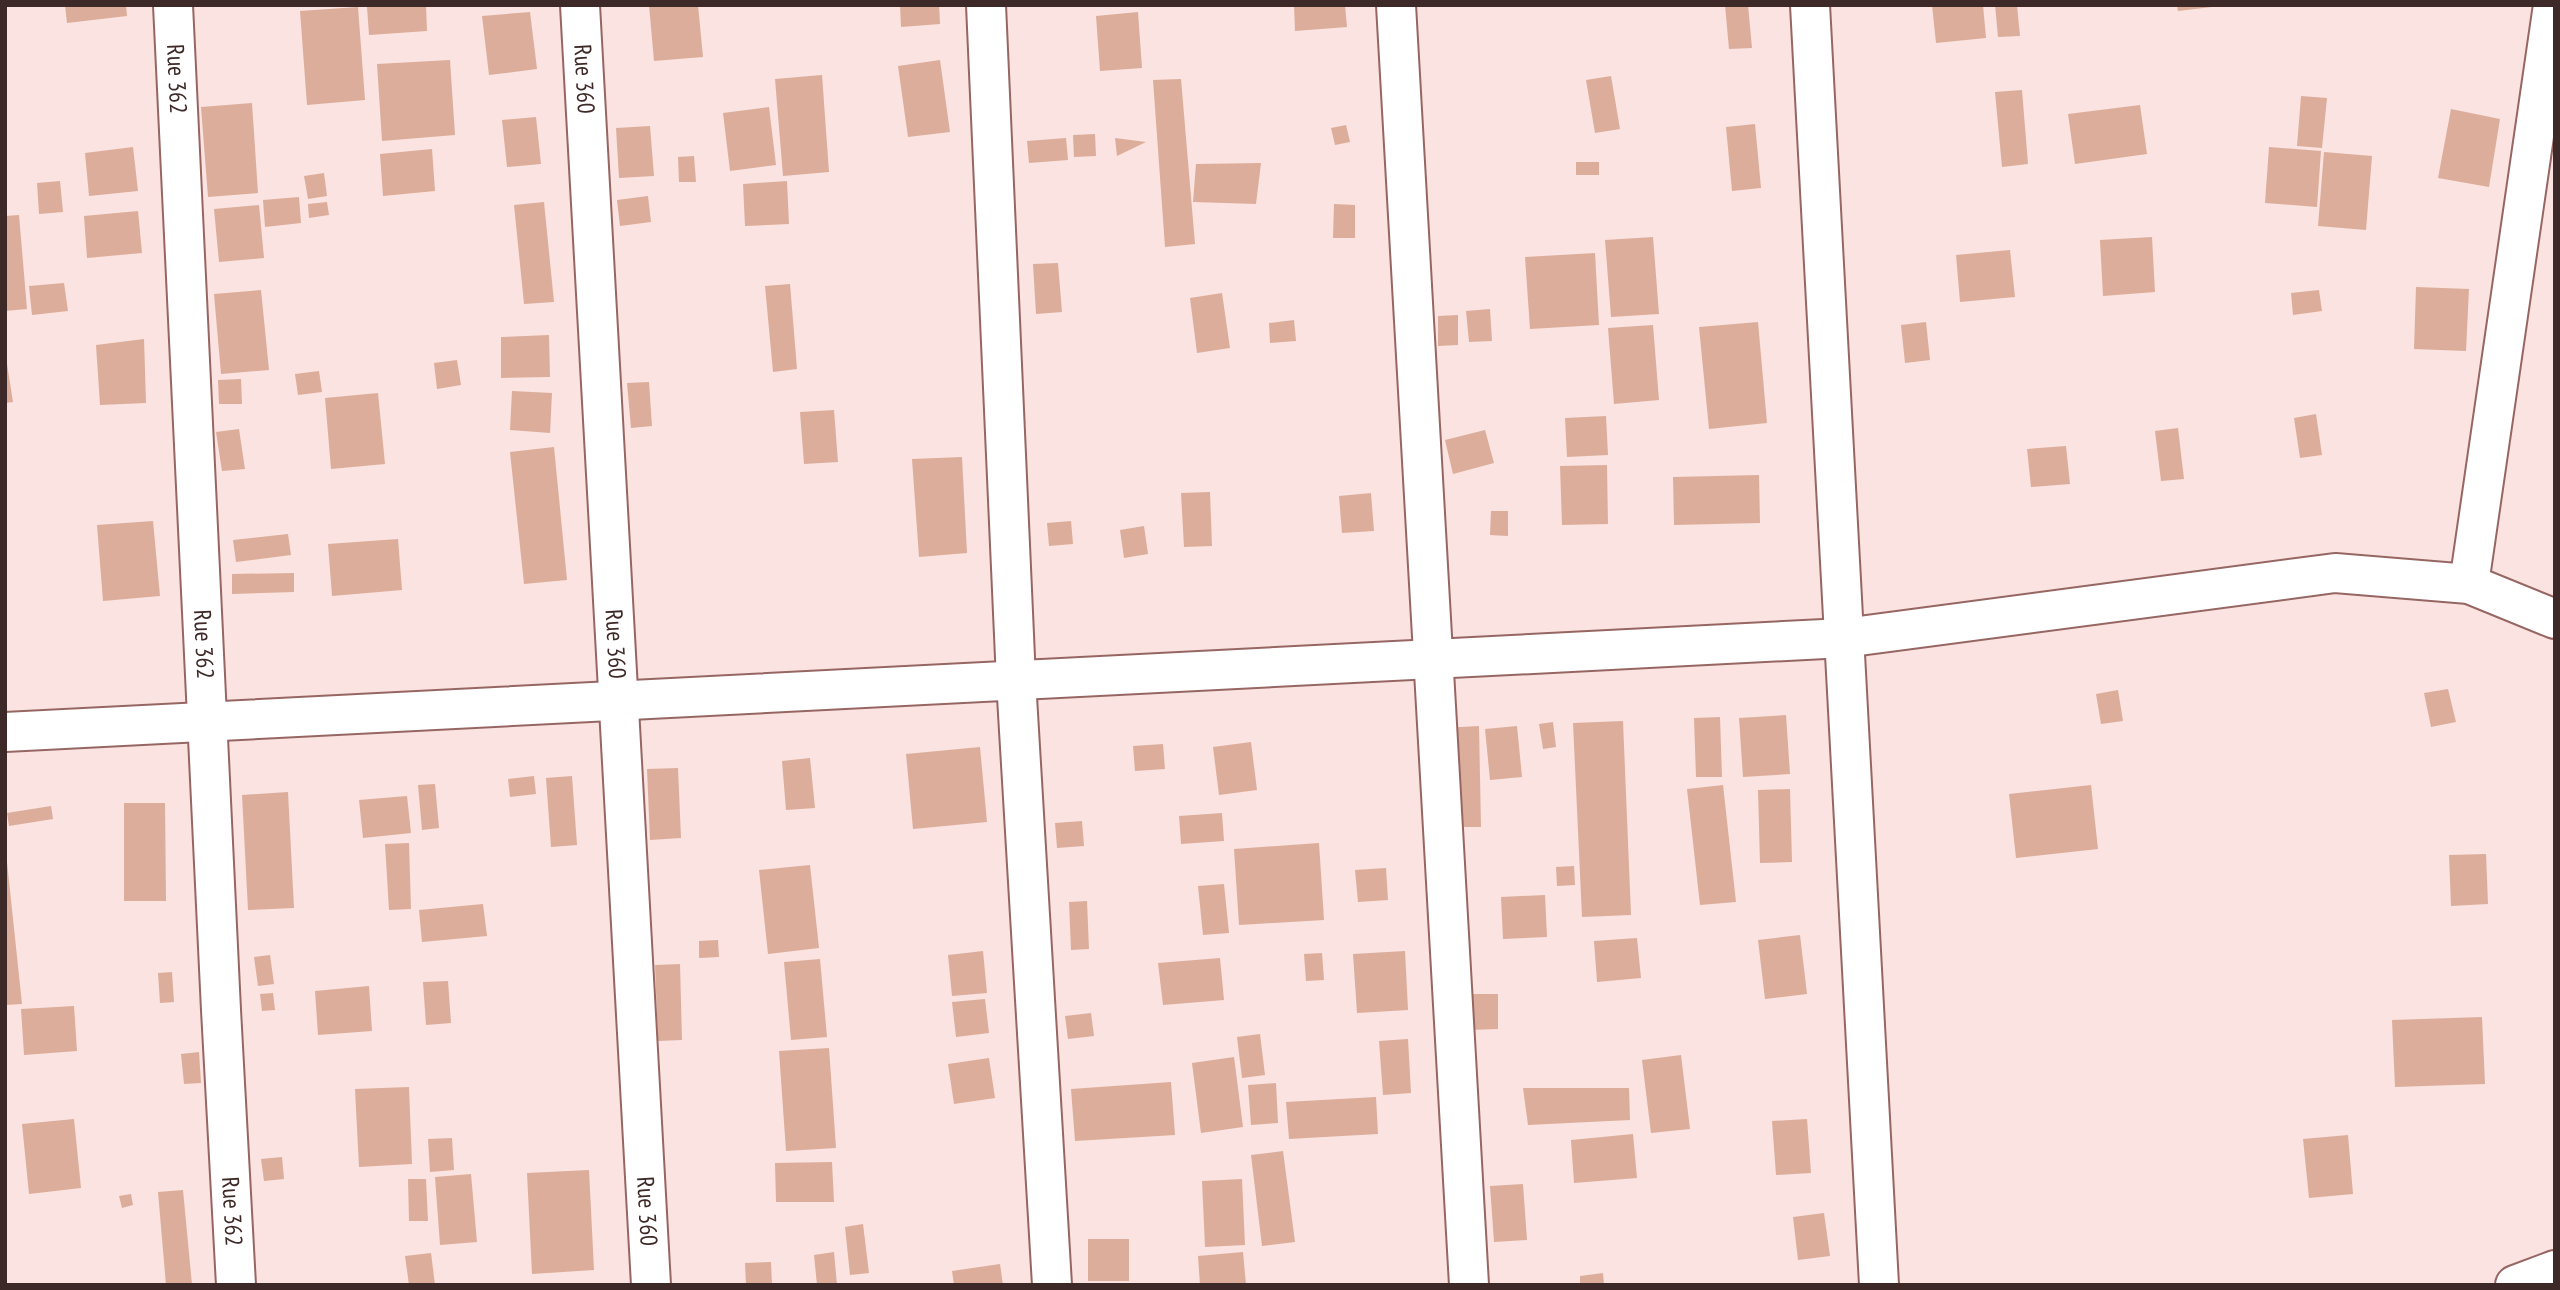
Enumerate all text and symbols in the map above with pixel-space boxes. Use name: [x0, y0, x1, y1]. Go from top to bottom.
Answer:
street label: Rue 362: [160, 43, 194, 114]
street label: Rue 360: [567, 43, 602, 114]
street label: Rue 360: [599, 608, 633, 679]
street label: Rue 362: [187, 609, 221, 680]
street label: Rue 362: [215, 1176, 250, 1247]
street label: Rue 360: [630, 1176, 665, 1247]

